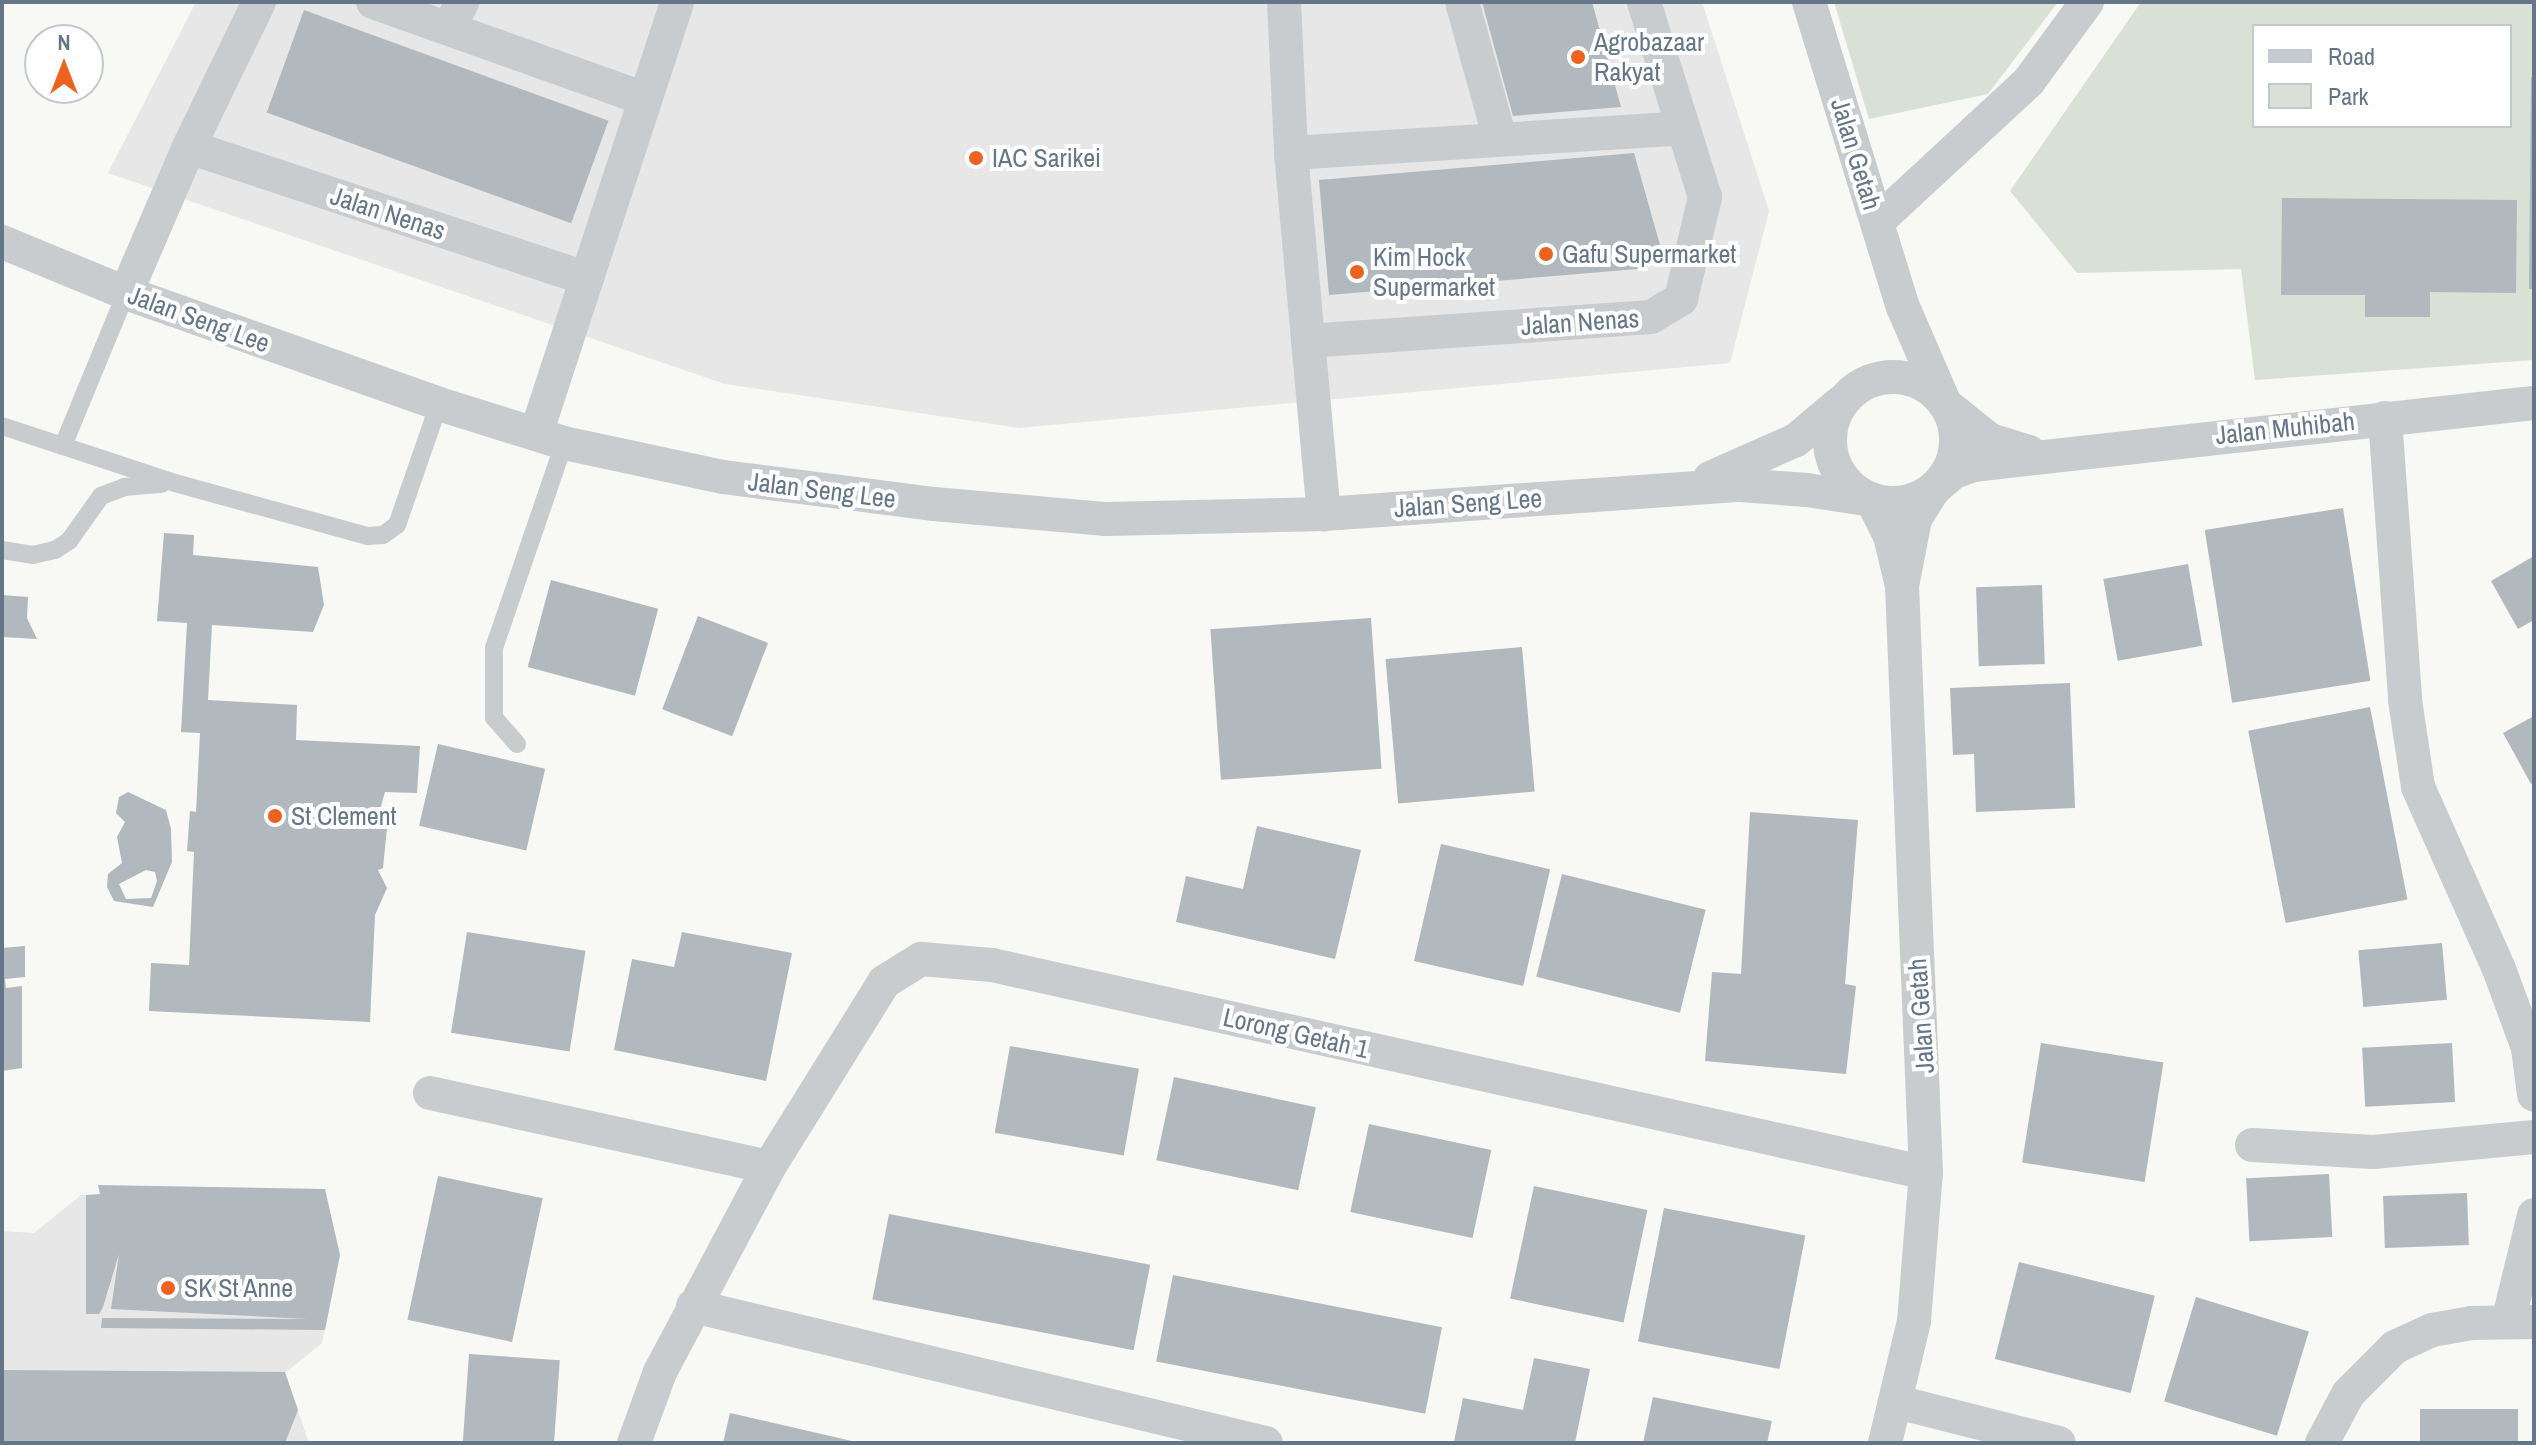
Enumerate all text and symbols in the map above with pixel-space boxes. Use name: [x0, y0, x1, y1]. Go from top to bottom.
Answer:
north arrow: [24, 24, 104, 104]
legend: [2252, 24, 2512, 128]
place label: Agrobazaar Rakyat: [1594, 26, 1704, 88]
text: N: [57, 27, 71, 57]
text: Road: [2328, 40, 2375, 72]
marker: Agrobazaar Rakyat: [1569, 48, 1587, 66]
text: Park: [2328, 80, 2368, 112]
street label: Jalan Getah: [1824, 94, 1888, 214]
place label: IAC Sarikei: [992, 142, 1101, 174]
marker: IAC Sarikei: [967, 149, 985, 167]
street label: Jalan Nenas: [327, 180, 449, 246]
place label: Gafu Supermarket: [1562, 238, 1736, 270]
place label: Kim Hock Supermarket: [1373, 241, 1495, 302]
marker: Gafu Supermarket: [1537, 245, 1555, 263]
marker: Kim Hock Supermarket: [1348, 263, 1366, 281]
street label: Jalan Seng Lee: [124, 279, 274, 359]
street label: Jalan Nenas: [1520, 302, 1640, 342]
street label: Jalan Muhibah: [2214, 405, 2356, 451]
street label: Jalan Seng Lee: [747, 465, 897, 515]
street label: Jalan Seng Lee: [1393, 482, 1543, 524]
place label: St Clement: [291, 800, 396, 832]
marker: St Clement: [266, 807, 284, 825]
street label: Jalan Getah: [1901, 958, 1941, 1074]
street label: Lorong Getah 1: [1220, 1001, 1372, 1065]
place label: SK St Anne: [184, 1272, 294, 1304]
marker: SK St Anne: [159, 1279, 177, 1297]

